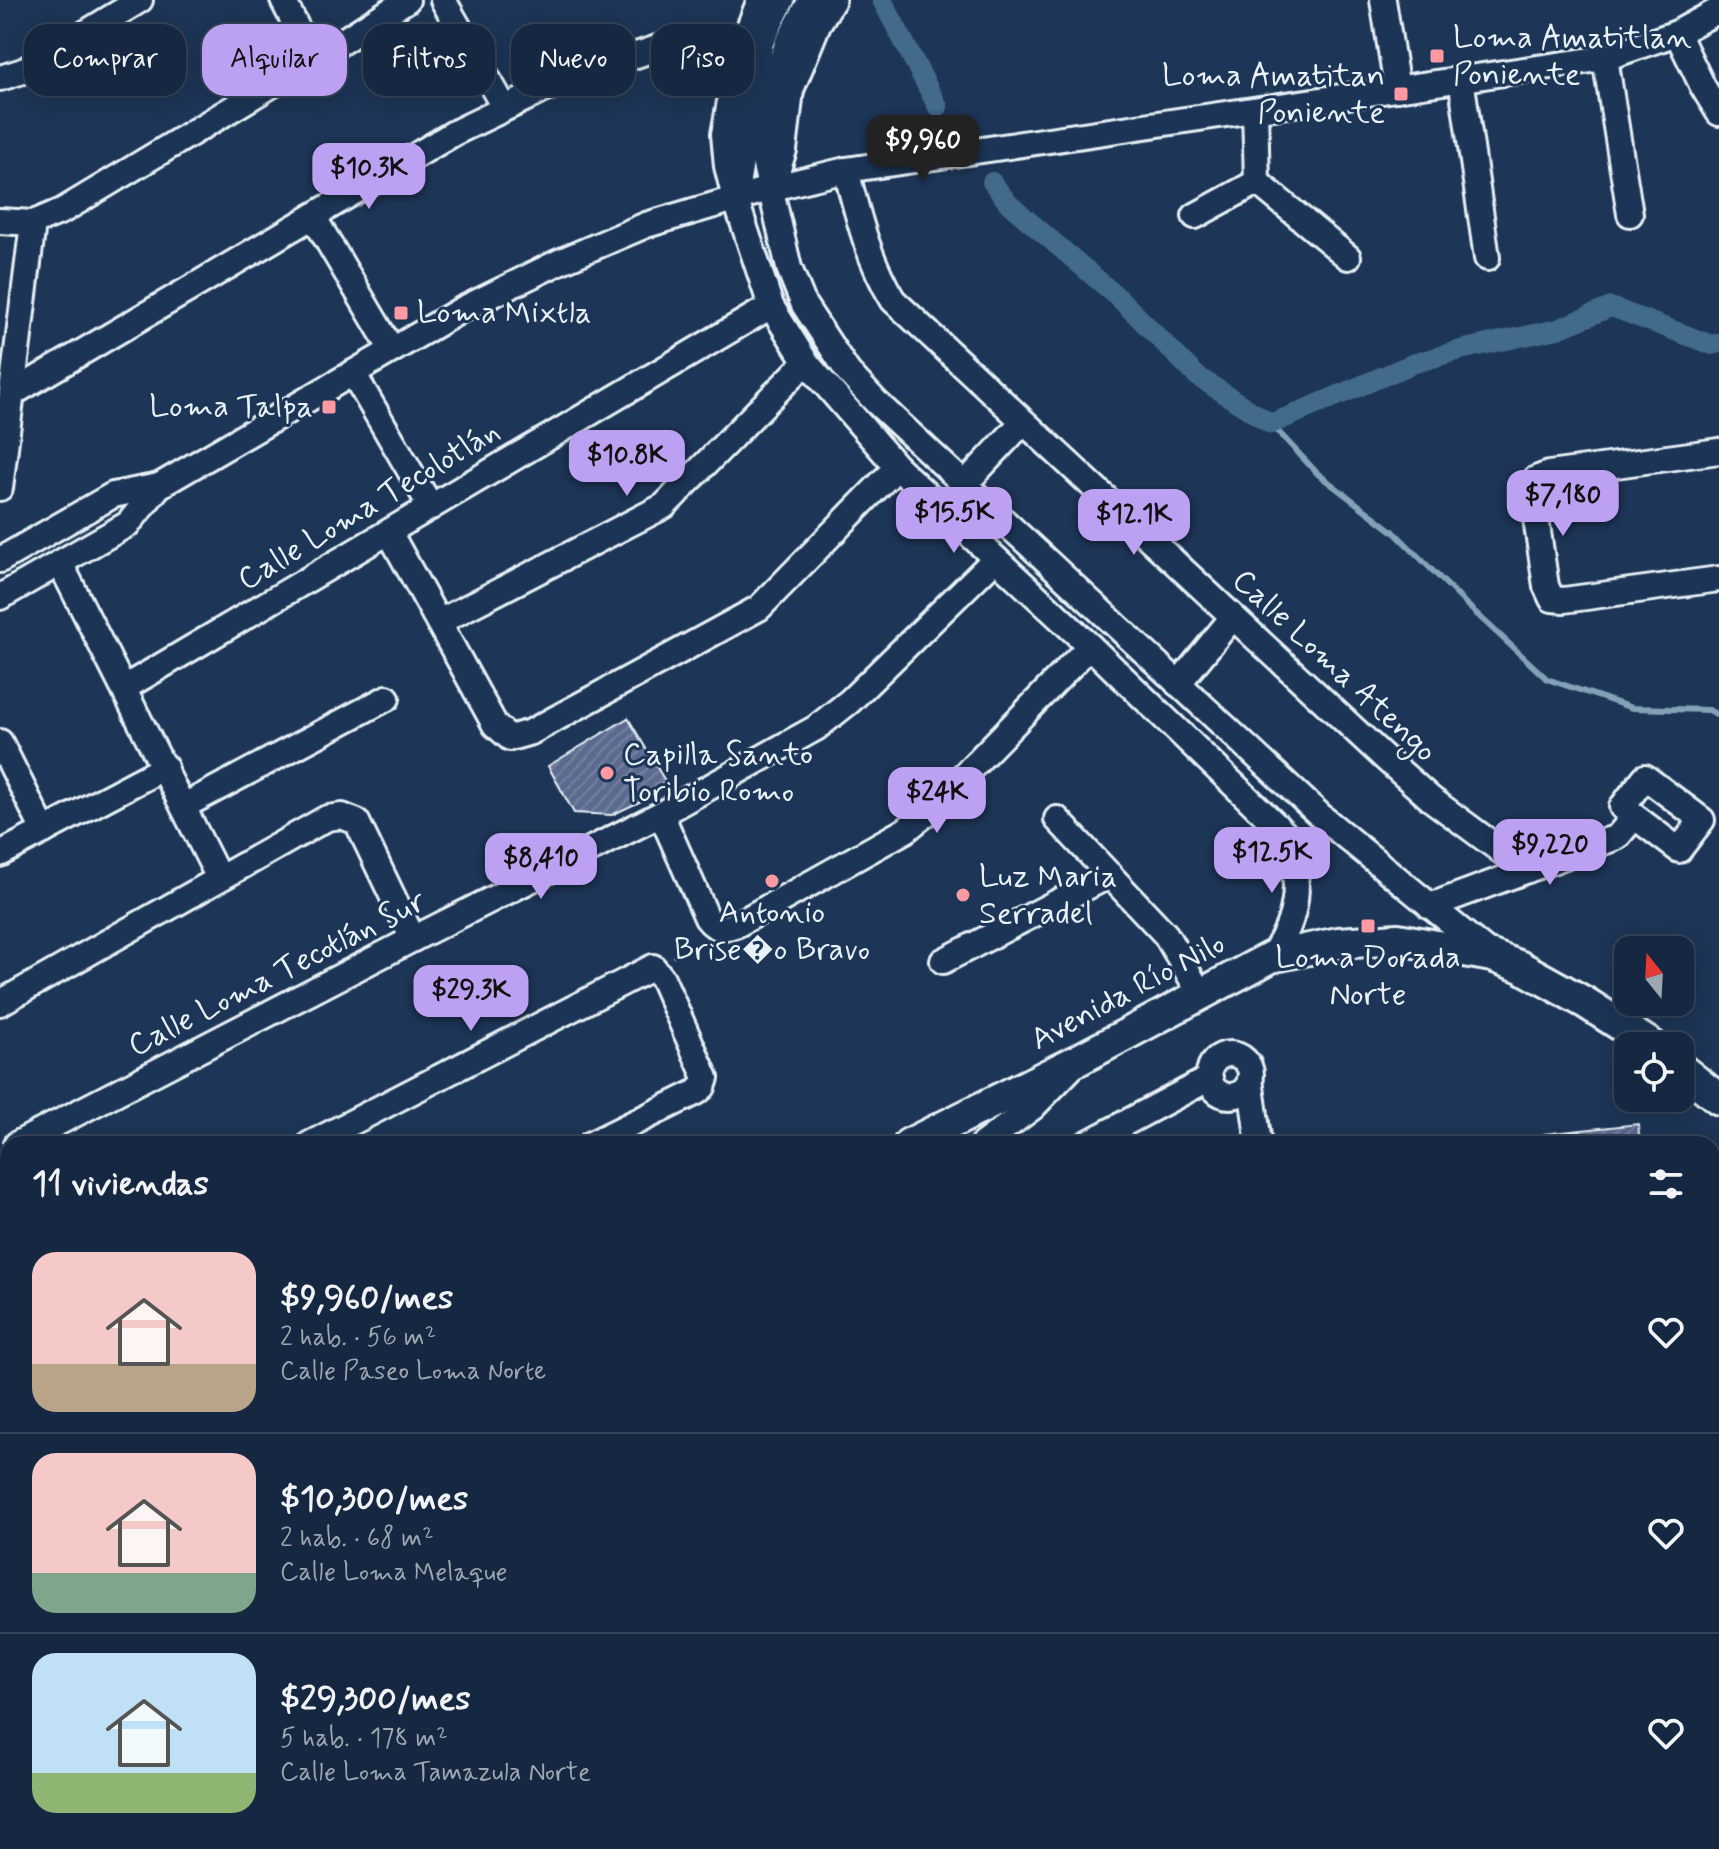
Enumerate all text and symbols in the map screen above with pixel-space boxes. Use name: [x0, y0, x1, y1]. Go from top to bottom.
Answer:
place label: Loma Amatitlan Poniente: [1453, 17, 1691, 96]
chip: Comprar: [24, 24, 186, 96]
chip: Alquilar: [202, 24, 347, 96]
chip: Filtros: [363, 24, 495, 96]
chip: Nuevo: [511, 24, 635, 96]
chip: Piso: [651, 24, 754, 96]
marker: Loma Amatitlan Poniente: [1428, 47, 1446, 65]
place label: Loma Amatitan Poniente: [1162, 55, 1385, 134]
marker: Loma Amatitan Poniente: [1392, 85, 1410, 103]
pin: $9,960: [858, 115, 988, 183]
text: $9,960: [885, 124, 961, 158]
pin: $10.3K: [304, 143, 434, 211]
text: $10.3K: [330, 152, 408, 186]
place label: Loma Mixtla: [417, 292, 591, 334]
marker: Loma Mixtla: [392, 304, 410, 322]
place label: Loma Talpa: [149, 386, 313, 428]
marker: Loma Talpa: [320, 398, 338, 416]
street label: Calle Loma Tecolotlán: [230, 411, 508, 601]
pin: $10.8K: [562, 430, 692, 498]
text: $10.8K: [587, 439, 667, 473]
pin: $7,180: [1498, 470, 1628, 538]
text: $7,180: [1525, 479, 1601, 513]
pin: $15.5K: [889, 487, 1019, 555]
pin: $12.1K: [1069, 489, 1199, 557]
text: $15.5K: [914, 496, 994, 530]
text: $12.1K: [1096, 498, 1172, 532]
street label: Calle Loma Atengo: [1221, 560, 1446, 773]
place label: Capilla Santo Toribio Romo: [623, 734, 813, 813]
marker: Capilla Santo Toribio Romo: [598, 764, 616, 782]
pin: $24K: [890, 767, 984, 835]
text: $24K: [906, 776, 968, 810]
pin: $9,220: [1485, 819, 1615, 887]
pin: $12.5K: [1207, 827, 1337, 895]
text: $9,220: [1511, 828, 1589, 862]
pin: $8,410: [476, 833, 606, 901]
text: $12.5K: [1232, 836, 1312, 870]
text: $8,410: [503, 842, 579, 876]
place label: Luz Maria Serradel: [979, 856, 1117, 935]
marker: Antonio Brise�o Bravo: [763, 872, 781, 890]
street label: Calle Loma Tecotlán Sur: [121, 881, 433, 1067]
marker: Luz Maria Serradel: [954, 886, 972, 904]
place label: Antonio Brise�o Bravo: [674, 892, 870, 971]
marker: Loma Dorada Norte: [1359, 917, 1377, 935]
street label: Avenida Río Nilo: [1023, 923, 1233, 1061]
north arrow: [1614, 936, 1694, 1016]
map controls: [1614, 936, 1694, 1112]
place label: Loma Dorada Norte: [1275, 937, 1461, 1016]
pin: $29.3K: [406, 965, 536, 1033]
text: $29.3K: [431, 974, 511, 1008]
button: locate: [1614, 1032, 1694, 1112]
text: 11 viviendas: [32, 1162, 209, 1207]
icon: filters: [1644, 1162, 1688, 1206]
text: $9,960/mes: [280, 1276, 453, 1321]
icon: home: [96, 1284, 192, 1380]
icon: heart: [1644, 1310, 1688, 1354]
text: 2 hab. · 56 m²: [280, 1321, 436, 1355]
text: Calle Paseo Loma Norte: [280, 1355, 546, 1389]
text: $10,300/mes: [280, 1477, 468, 1522]
icon: home: [96, 1485, 192, 1581]
icon: heart: [1644, 1511, 1688, 1555]
text: 2 hab. · 68 m²: [280, 1522, 434, 1556]
text: Calle Loma Melaque: [280, 1556, 508, 1590]
text: $29,300/mes: [280, 1677, 470, 1722]
icon: home: [96, 1685, 192, 1781]
icon: heart: [1644, 1711, 1688, 1755]
text: 5 hab. · 178 m²: [280, 1722, 448, 1756]
text: Calle Loma Tamazula Norte: [280, 1756, 591, 1790]

